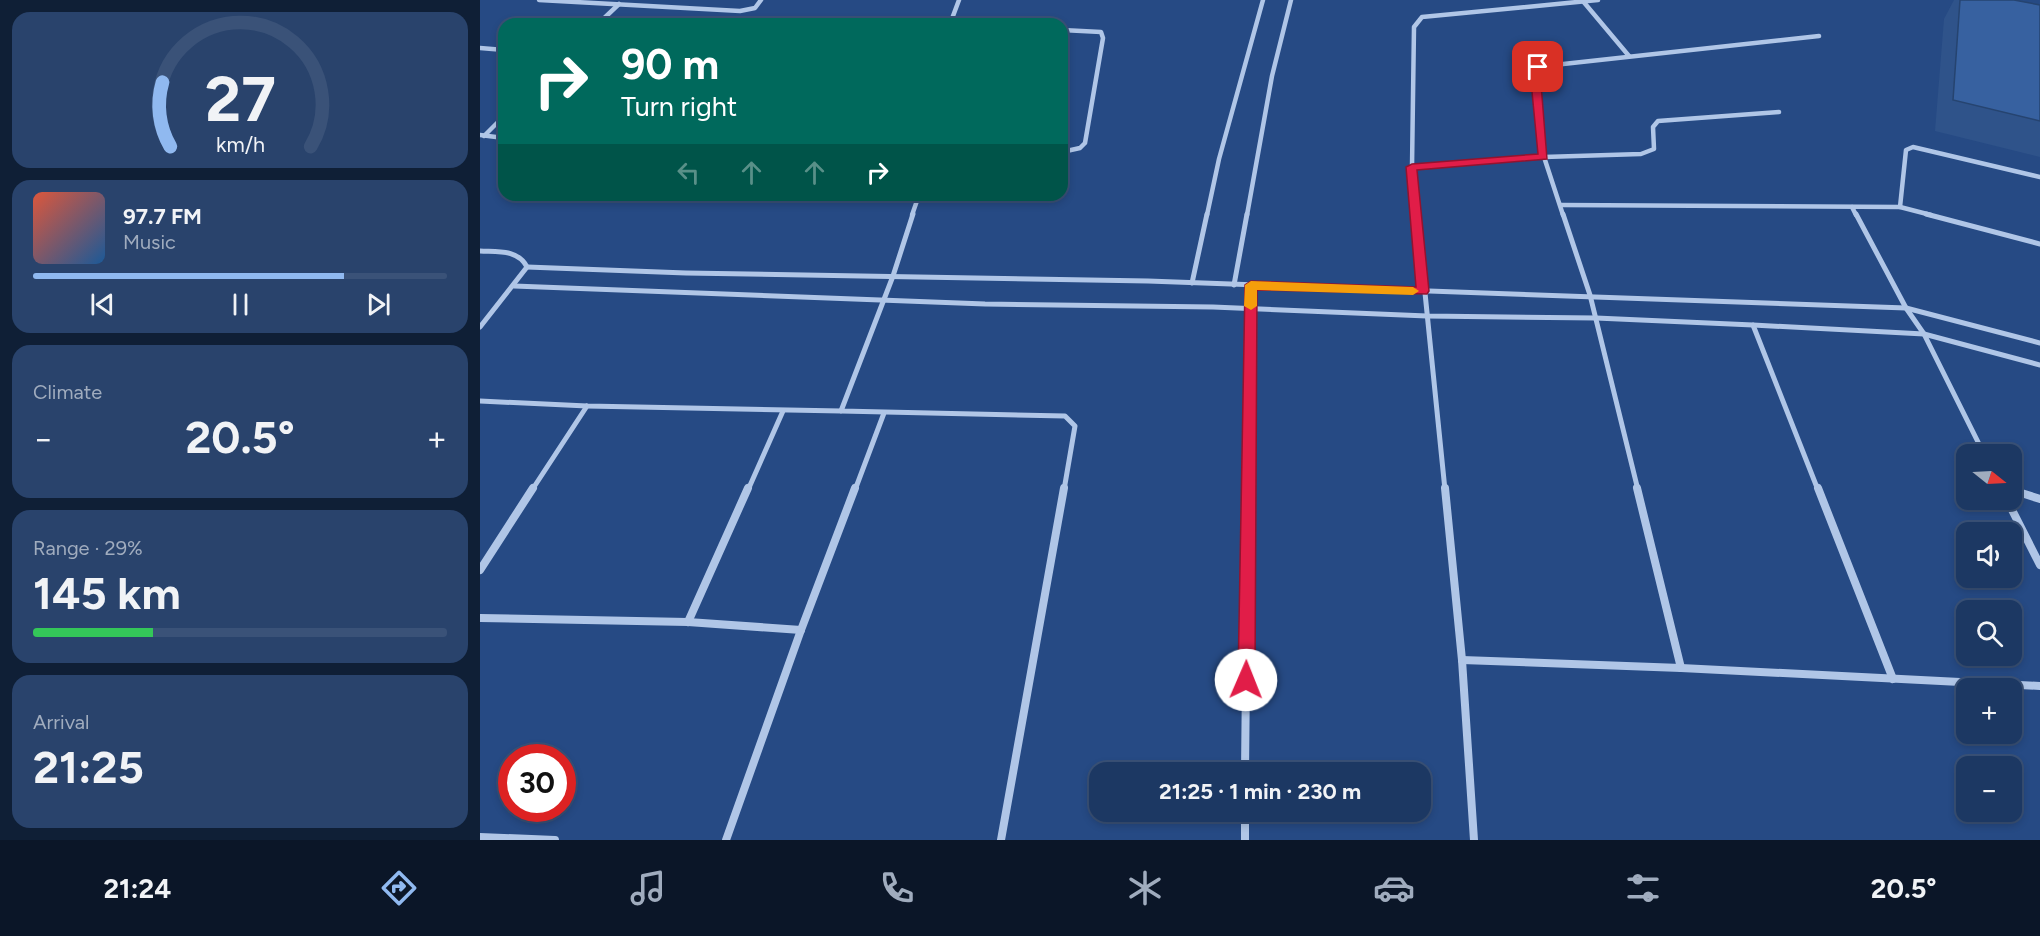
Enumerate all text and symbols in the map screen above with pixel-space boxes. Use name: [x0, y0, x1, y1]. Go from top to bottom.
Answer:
text: 90 m: [621, 39, 719, 90]
pin: [1512, 41, 1563, 92]
icon: right: [522, 42, 600, 120]
icon: arrive: [1521, 50, 1554, 83]
text: 27: [205, 62, 275, 137]
text: Turn right: [621, 90, 737, 123]
text: km/h: [216, 132, 264, 157]
icon: left: [672, 156, 705, 189]
icon: ahead: [735, 156, 768, 189]
icon: ahead: [798, 156, 831, 189]
icon: right: [861, 156, 894, 189]
text: 97.7 FM: [123, 203, 202, 230]
text: Music: [123, 230, 176, 254]
icon: previous: [86, 288, 119, 321]
icon: pause: [224, 288, 257, 321]
icon: next: [362, 288, 395, 321]
text: Climate: [33, 380, 102, 404]
text: 20.5°: [185, 410, 295, 464]
text: −: [33, 419, 54, 458]
text: +: [426, 419, 447, 458]
north arrow: [1956, 444, 2022, 510]
map controls: [1956, 444, 2022, 822]
button: sound: [1956, 522, 2022, 588]
text: Range · 29%: [33, 536, 143, 560]
text: 145 km: [33, 566, 181, 620]
button: search: [1956, 600, 2022, 666]
position arrow: [1214, 648, 1278, 712]
button: +: [1956, 678, 2022, 744]
text: Arrival: [33, 710, 89, 734]
text: 21:25: [33, 740, 144, 794]
speed limit sign: 30: [498, 744, 576, 822]
button: −: [1956, 756, 2022, 822]
text: 21:25 · 1 min · 230 m: [1159, 778, 1361, 805]
icon: directions: [378, 867, 420, 909]
icon: music: [627, 867, 669, 909]
icon: phone: [876, 867, 918, 909]
icon: climate: [1124, 867, 1166, 909]
icon: car: [1373, 867, 1415, 909]
icon: filters: [1622, 867, 1664, 909]
text: 21:24: [103, 872, 171, 905]
text: 20.5°: [1871, 872, 1937, 905]

